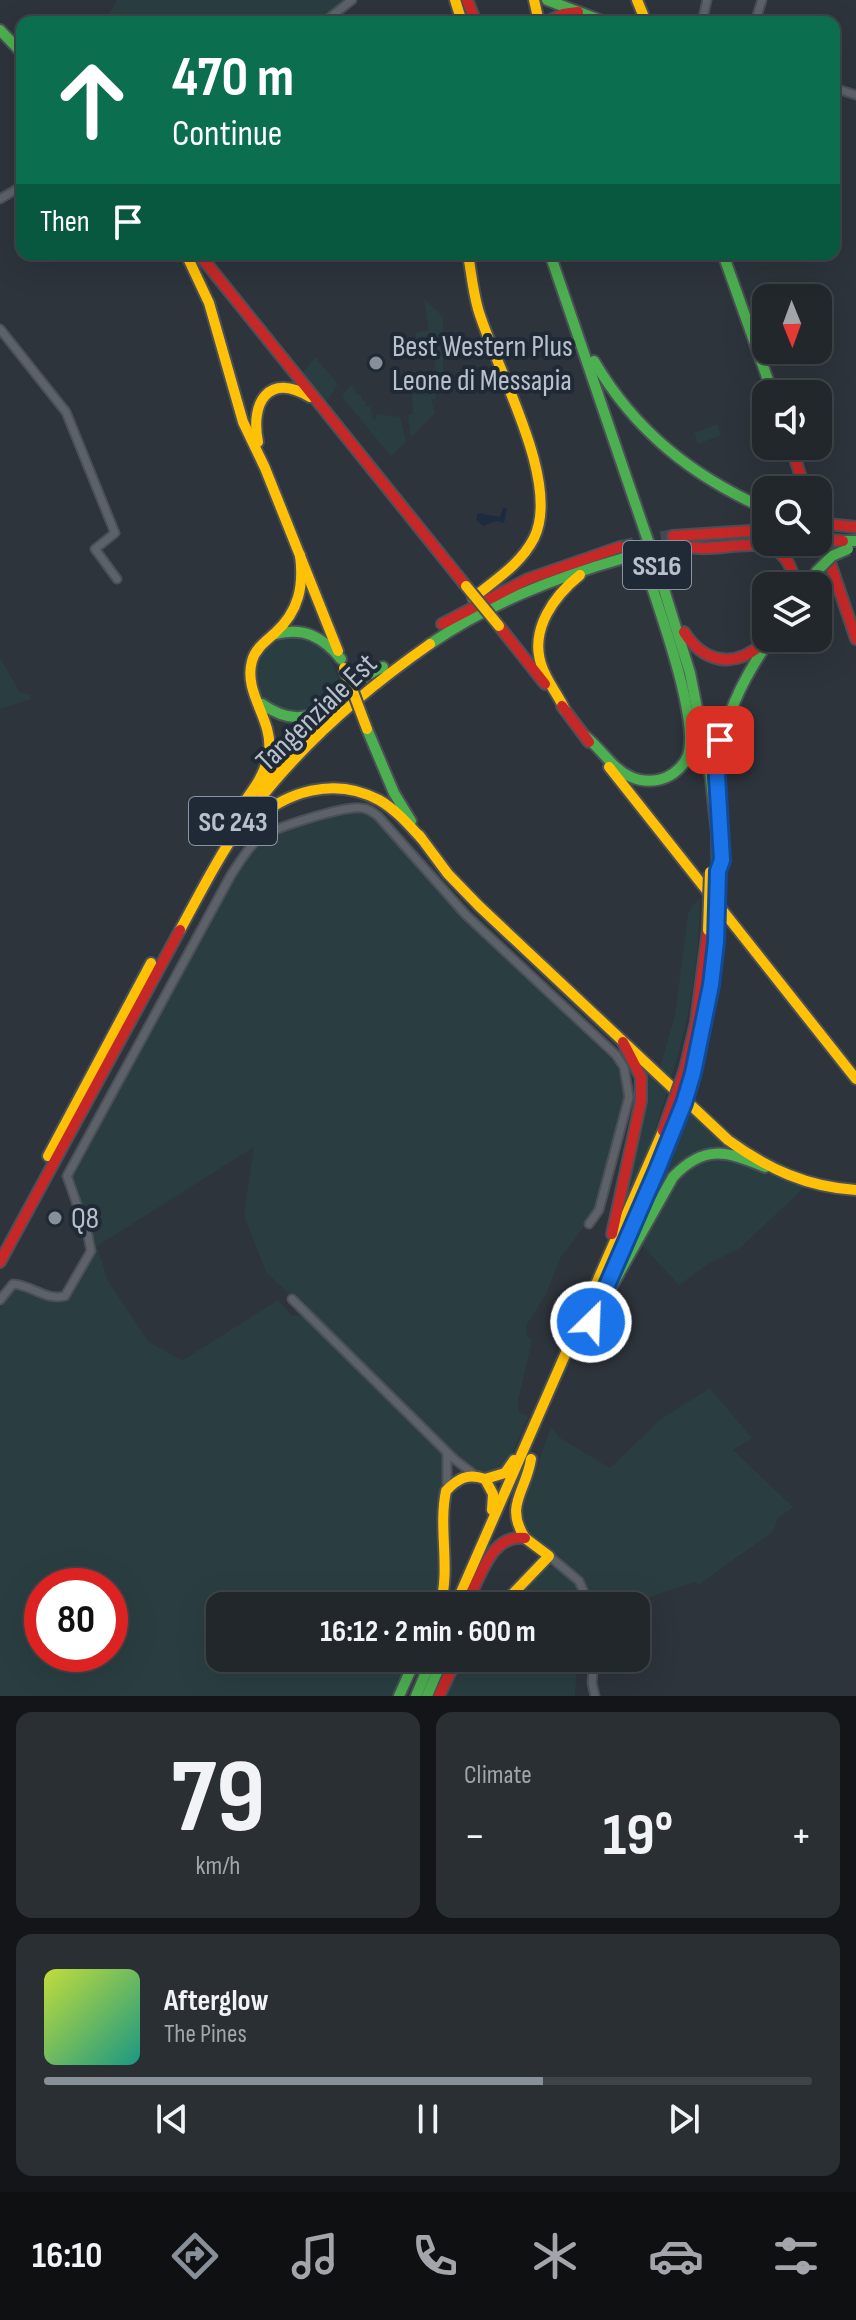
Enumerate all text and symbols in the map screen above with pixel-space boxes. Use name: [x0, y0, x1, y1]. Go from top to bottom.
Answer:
text: 470 m: [172, 45, 294, 112]
icon: ahead: [40, 48, 144, 152]
text: Continue: [172, 113, 282, 156]
icon: arrive: [106, 200, 150, 244]
text: Then: [40, 204, 90, 240]
north arrow: [752, 284, 832, 364]
map controls: [752, 284, 832, 652]
place label: Best Western Plus Leone di Messapia: [392, 329, 573, 399]
marker: Best Western Plus Leone di Messapia: [367, 354, 385, 372]
button: sound: [752, 380, 832, 460]
button: search: [752, 476, 832, 556]
road number: SS16: [623, 541, 691, 589]
button: layers: [752, 572, 832, 652]
street label: Tangenziale Est: [249, 646, 385, 779]
pin: [686, 706, 754, 774]
icon: arrive: [698, 718, 742, 762]
road number: SC 243: [189, 797, 277, 845]
place label: Q8: [71, 1201, 99, 1237]
marker: Q8: [46, 1209, 64, 1227]
position arrow: [549, 1280, 633, 1364]
speed limit sign: 80: [24, 1568, 128, 1672]
text: 16:12 · 2 min · 600 m: [320, 1614, 536, 1650]
text: 79: [171, 1736, 265, 1861]
text: Climate: [464, 1760, 532, 1791]
text: 19°: [603, 1800, 673, 1872]
text: −: [464, 1810, 486, 1863]
text: +: [790, 1810, 812, 1863]
text: km/h: [196, 1851, 240, 1882]
text: Afterglow: [164, 1983, 269, 2019]
text: The Pines: [164, 2019, 247, 2050]
icon: previous: [150, 2097, 194, 2141]
icon: pause: [406, 2097, 450, 2141]
icon: next: [662, 2097, 706, 2141]
icon: directions: [167, 2228, 223, 2284]
icon: music: [287, 2228, 343, 2284]
icon: phone: [407, 2228, 463, 2284]
icon: climate: [527, 2228, 583, 2284]
icon: car: [648, 2228, 704, 2284]
icon: filters: [768, 2228, 824, 2284]
text: 16:10: [32, 2235, 102, 2278]

